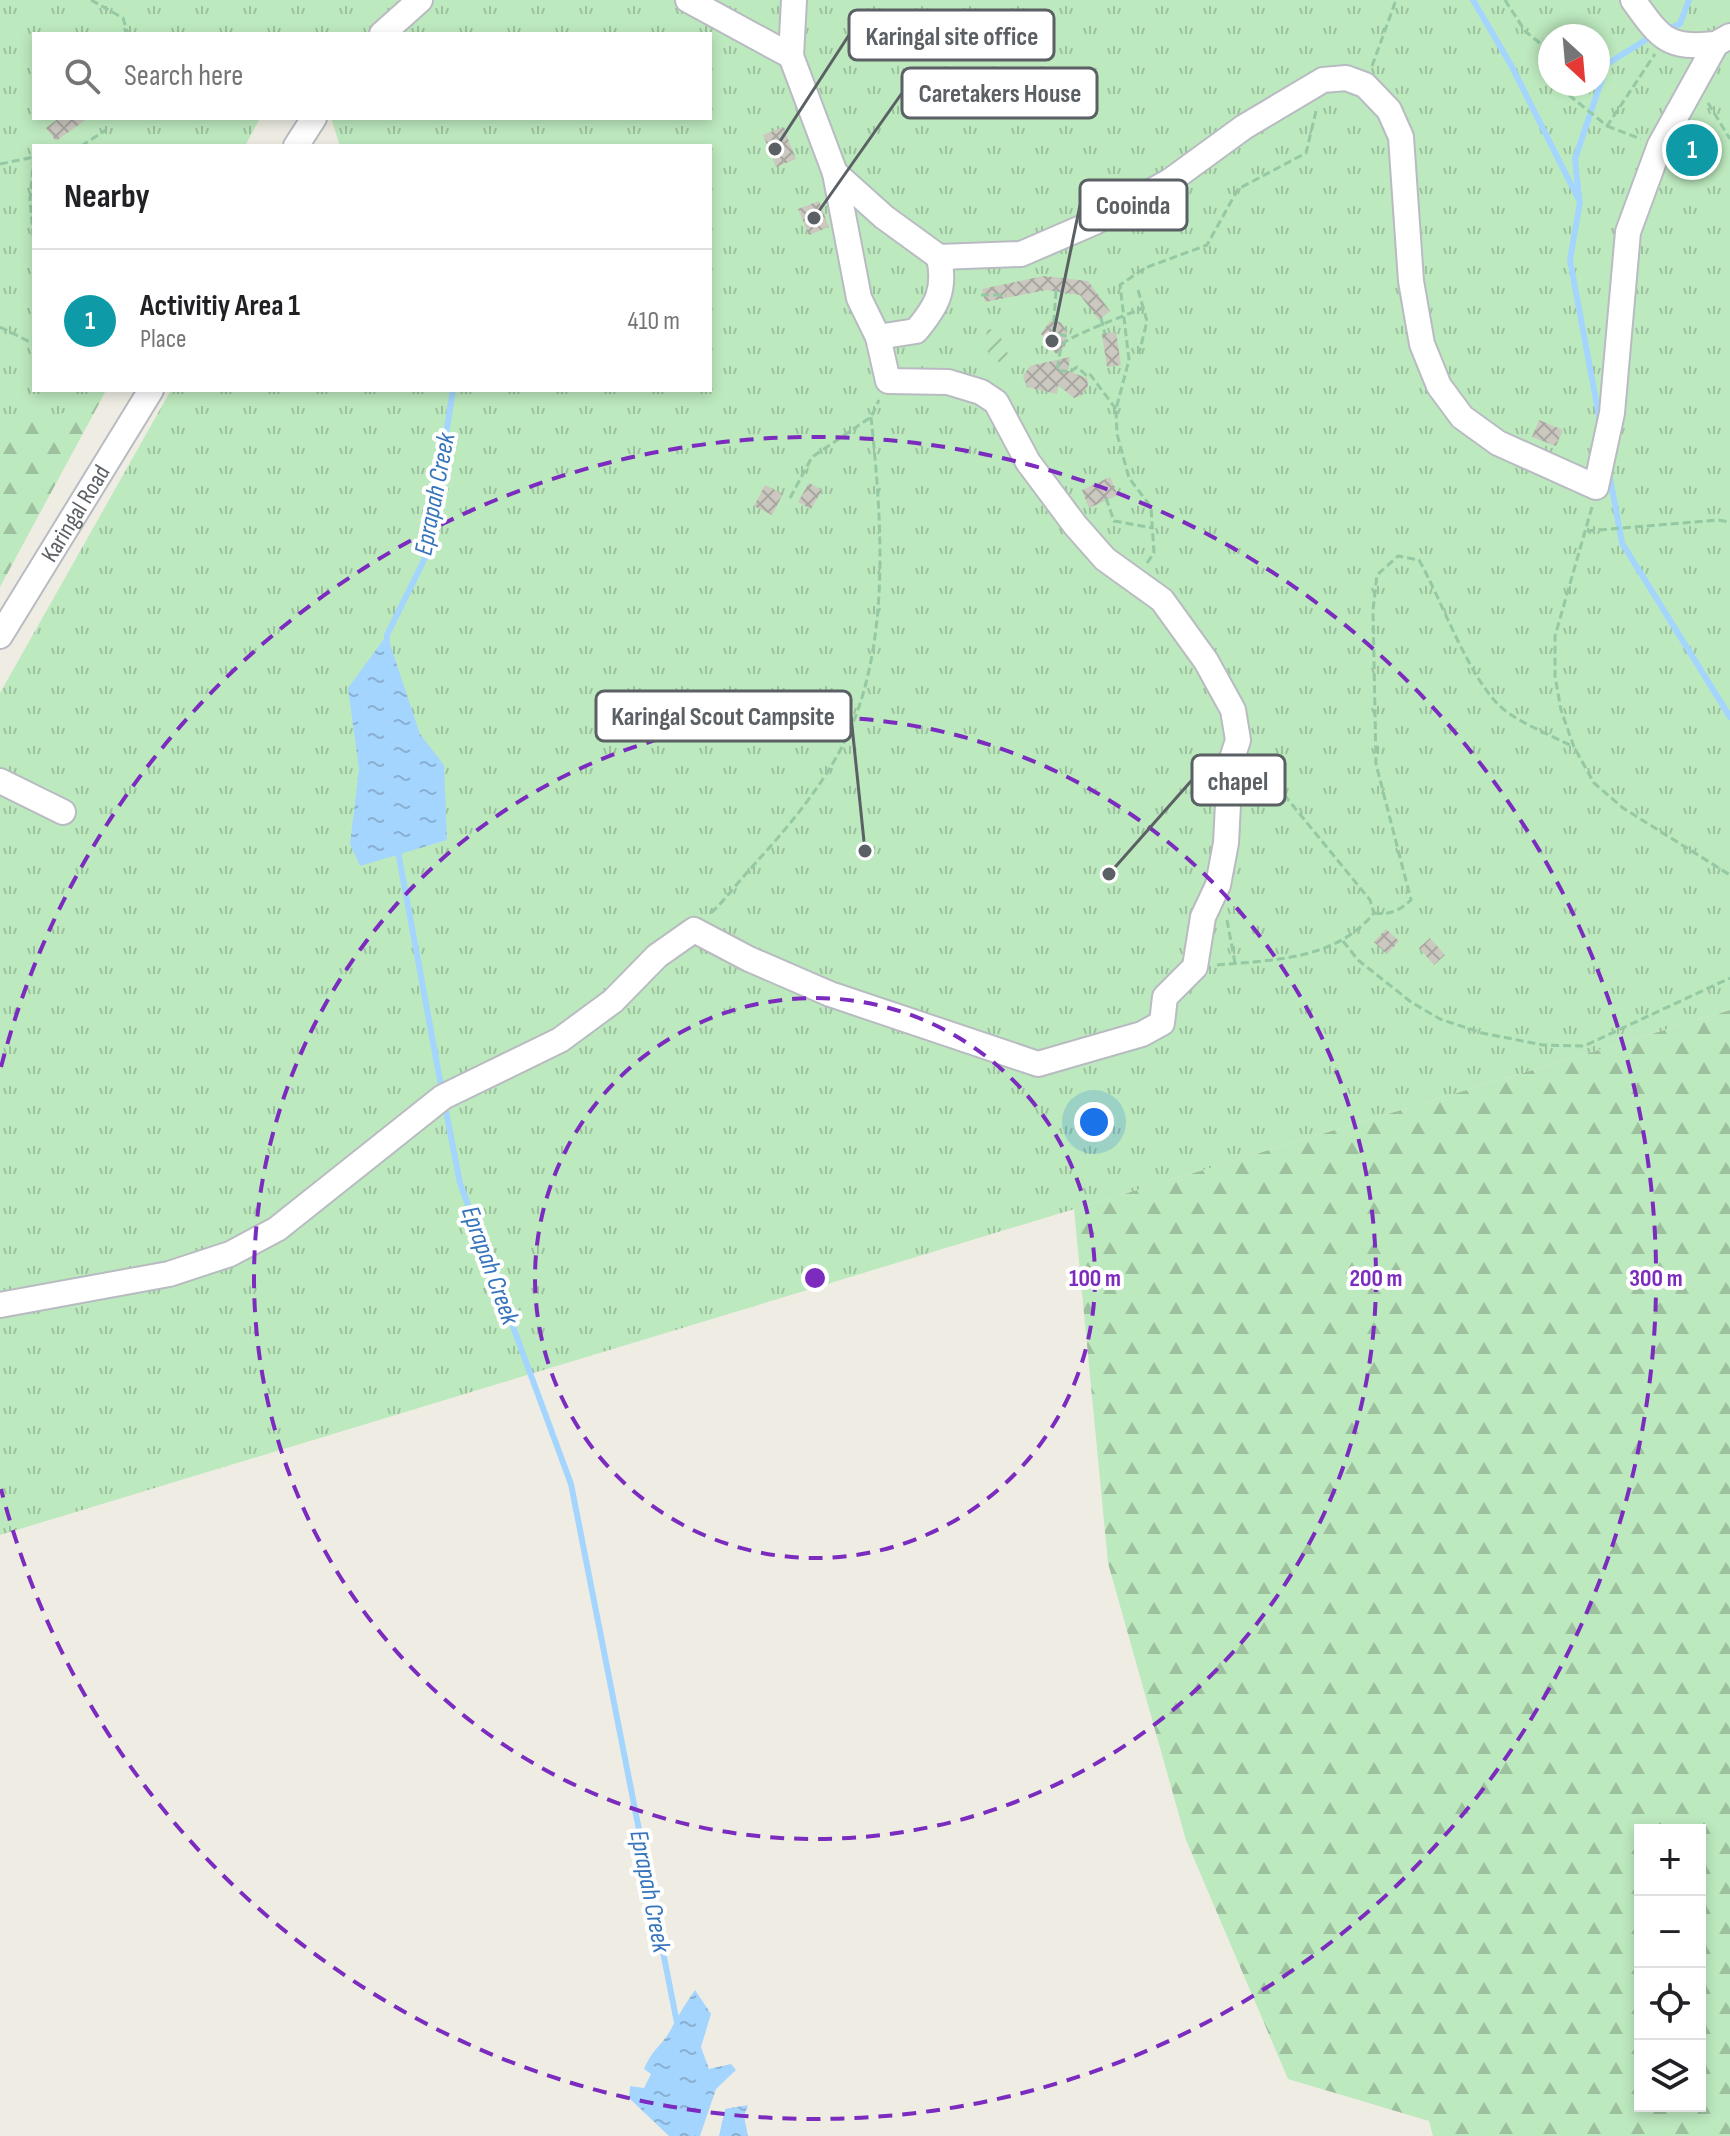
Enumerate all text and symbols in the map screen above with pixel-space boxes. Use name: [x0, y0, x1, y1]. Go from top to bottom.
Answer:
callout: Karingal site office: [849, 10, 1054, 60]
text: Karingal site office: [866, 22, 1038, 53]
north arrow: [1538, 24, 1610, 96]
search box: [32, 32, 712, 120]
icon: search: [60, 54, 104, 98]
text: Search here: [124, 58, 243, 94]
callout: Caretakers House: [902, 68, 1097, 118]
text: Caretakers House: [919, 79, 1081, 110]
pin: 1: [1666, 120, 1718, 180]
text: Nearby: [64, 176, 150, 217]
callout: Cooinda: [1080, 180, 1187, 230]
text: Cooinda: [1096, 191, 1170, 222]
text: Activitiy Area 1: [140, 288, 300, 324]
text: 1: [85, 306, 95, 337]
text: 410 m: [628, 306, 680, 337]
text: Place: [140, 324, 187, 355]
water label: Eprapah Creek: [408, 429, 463, 558]
street label: Karingal Road: [35, 460, 116, 567]
callout: Karingal Scout Campsite: [596, 691, 851, 741]
text: Karingal Scout Campsite: [611, 702, 835, 733]
callout: chapel: [1192, 755, 1285, 805]
text: chapel: [1208, 767, 1268, 798]
your location: [1074, 1102, 1114, 1142]
water label: Eprapah Creek: [454, 1202, 526, 1330]
centre of rings: [801, 1264, 829, 1292]
text: 100 m: [1069, 1264, 1121, 1293]
text: 200 m: [1349, 1264, 1403, 1293]
text: 300 m: [1629, 1264, 1683, 1293]
map controls: [1634, 1824, 1706, 2112]
button: +: [1634, 1824, 1706, 1896]
water label: Eprapah Creek: [623, 1828, 677, 1956]
button: −: [1634, 1896, 1706, 1968]
button: locate: [1634, 1968, 1706, 2040]
button: layers: [1634, 2040, 1706, 2112]

